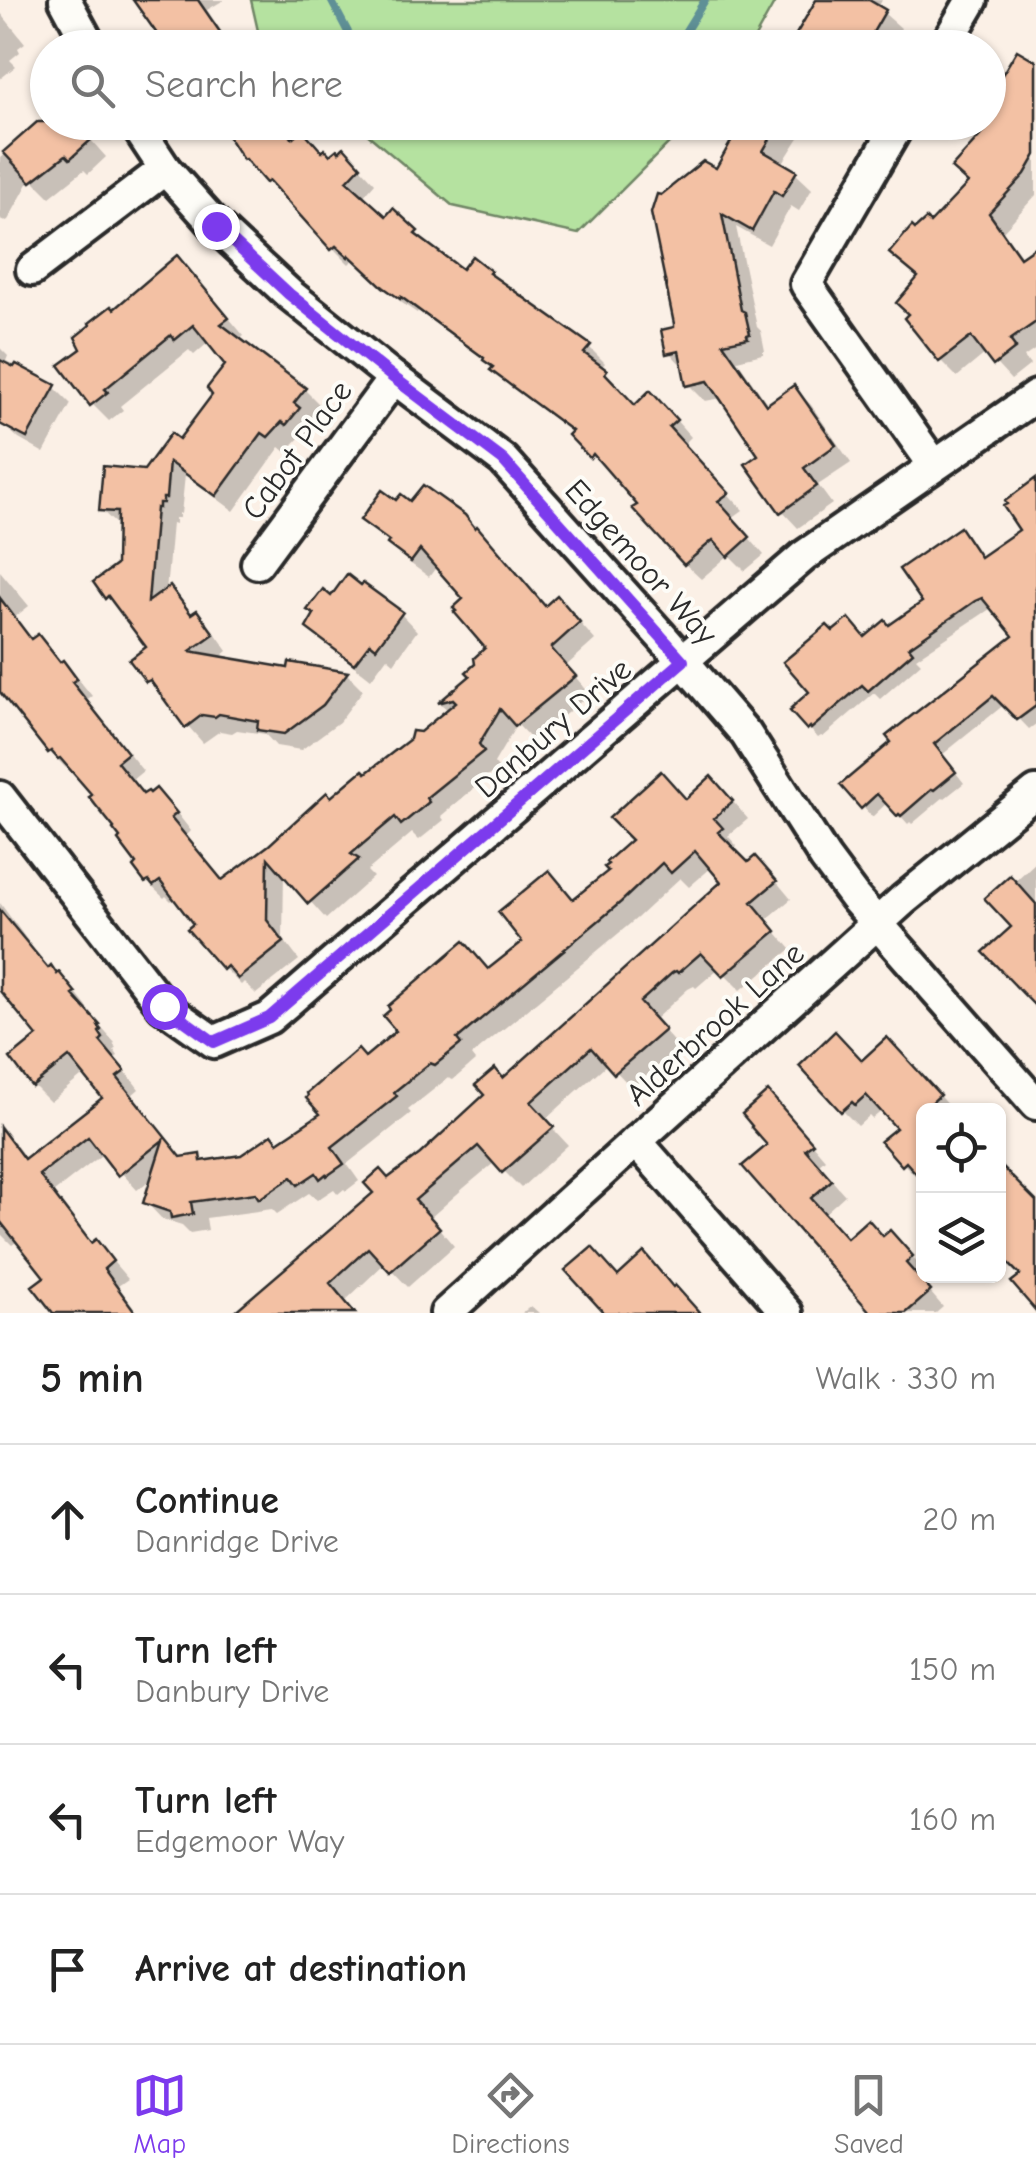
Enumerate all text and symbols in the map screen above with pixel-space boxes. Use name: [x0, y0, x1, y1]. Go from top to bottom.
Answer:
search box: [30, 30, 1006, 140]
icon: search: [65, 58, 120, 113]
text: Search here: [145, 63, 343, 107]
route end: [194, 204, 240, 250]
street label: Cabot Place: [234, 373, 360, 527]
street label: Edgemoor Way: [557, 472, 725, 653]
street label: Danbury Drive: [468, 650, 638, 806]
street label: Alderbrook Lane: [619, 935, 811, 1113]
route start: [142, 984, 188, 1030]
map controls: [916, 1103, 1006, 1283]
button: locate: [916, 1103, 1006, 1193]
button: layers: [916, 1193, 1006, 1283]
text: 5 min: [40, 1354, 144, 1403]
text: Walk · 330 m: [815, 1360, 996, 1397]
text: Continue: [135, 1479, 279, 1523]
icon: ahead: [40, 1492, 95, 1547]
text: 20 m: [923, 1501, 996, 1538]
text: Danridge Drive: [135, 1523, 339, 1560]
text: Turn left: [135, 1629, 276, 1673]
icon: left: [40, 1642, 95, 1697]
text: 150 m: [909, 1651, 996, 1688]
text: Danbury Drive: [135, 1673, 329, 1710]
text: Turn left: [135, 1779, 276, 1823]
icon: left: [40, 1792, 95, 1847]
text: 160 m: [909, 1801, 996, 1838]
text: Edgemoor Way: [135, 1823, 344, 1860]
icon: arrive: [40, 1942, 95, 1997]
text: Arrive at destination: [135, 1947, 467, 1991]
tab: Map: [132, 2068, 187, 2160]
tab: Directions: [451, 2068, 570, 2160]
tab: Saved: [834, 2068, 904, 2160]

